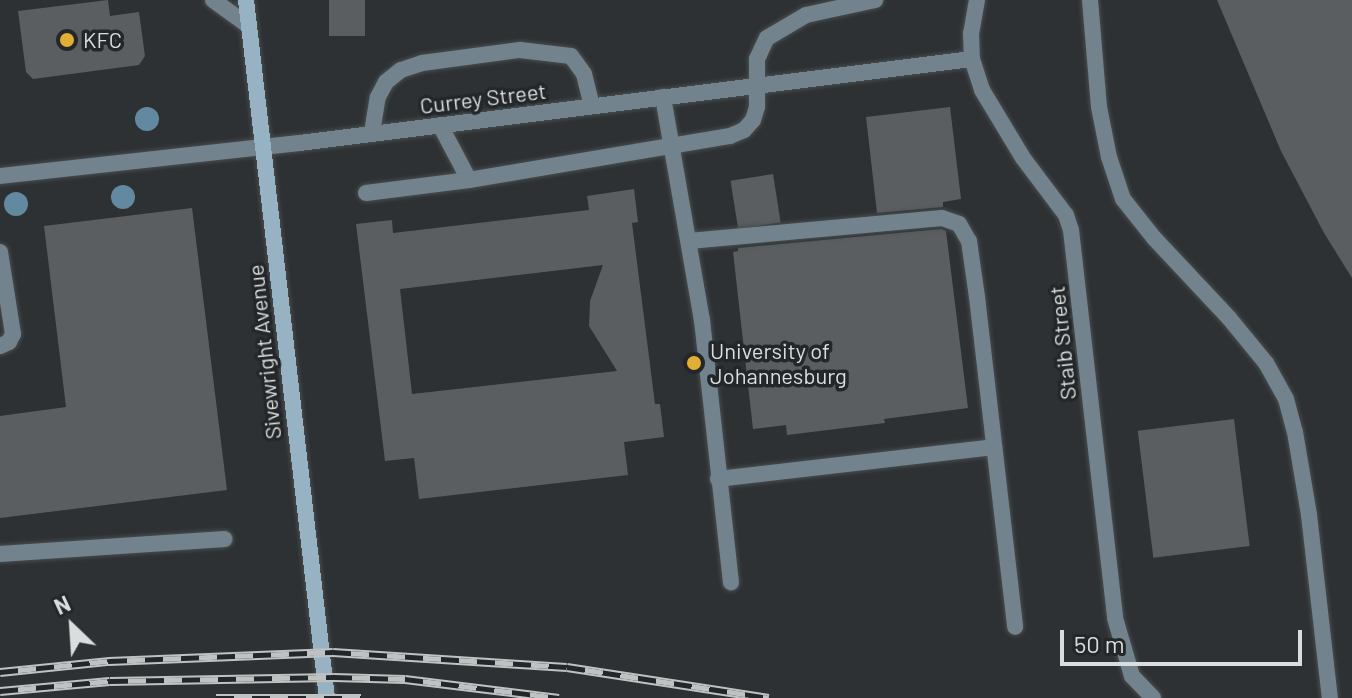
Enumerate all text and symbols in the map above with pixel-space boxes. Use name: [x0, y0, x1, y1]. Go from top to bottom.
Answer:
place label: KFC: [83, 27, 122, 53]
marker: KFC: [58, 31, 76, 49]
street label: Currey Street: [418, 77, 548, 119]
street label: Sivewright Avenue: [242, 263, 286, 441]
street label: Staib Street: [1043, 285, 1081, 401]
place label: University of Johannesburg: [710, 337, 847, 388]
marker: University of Johannesburg: [685, 354, 703, 372]
north arrow: [32, 586, 112, 666]
text: N: [50, 589, 74, 619]
scale bar: [1064, 614, 1306, 664]
text: 50 m: [1074, 629, 1125, 658]

